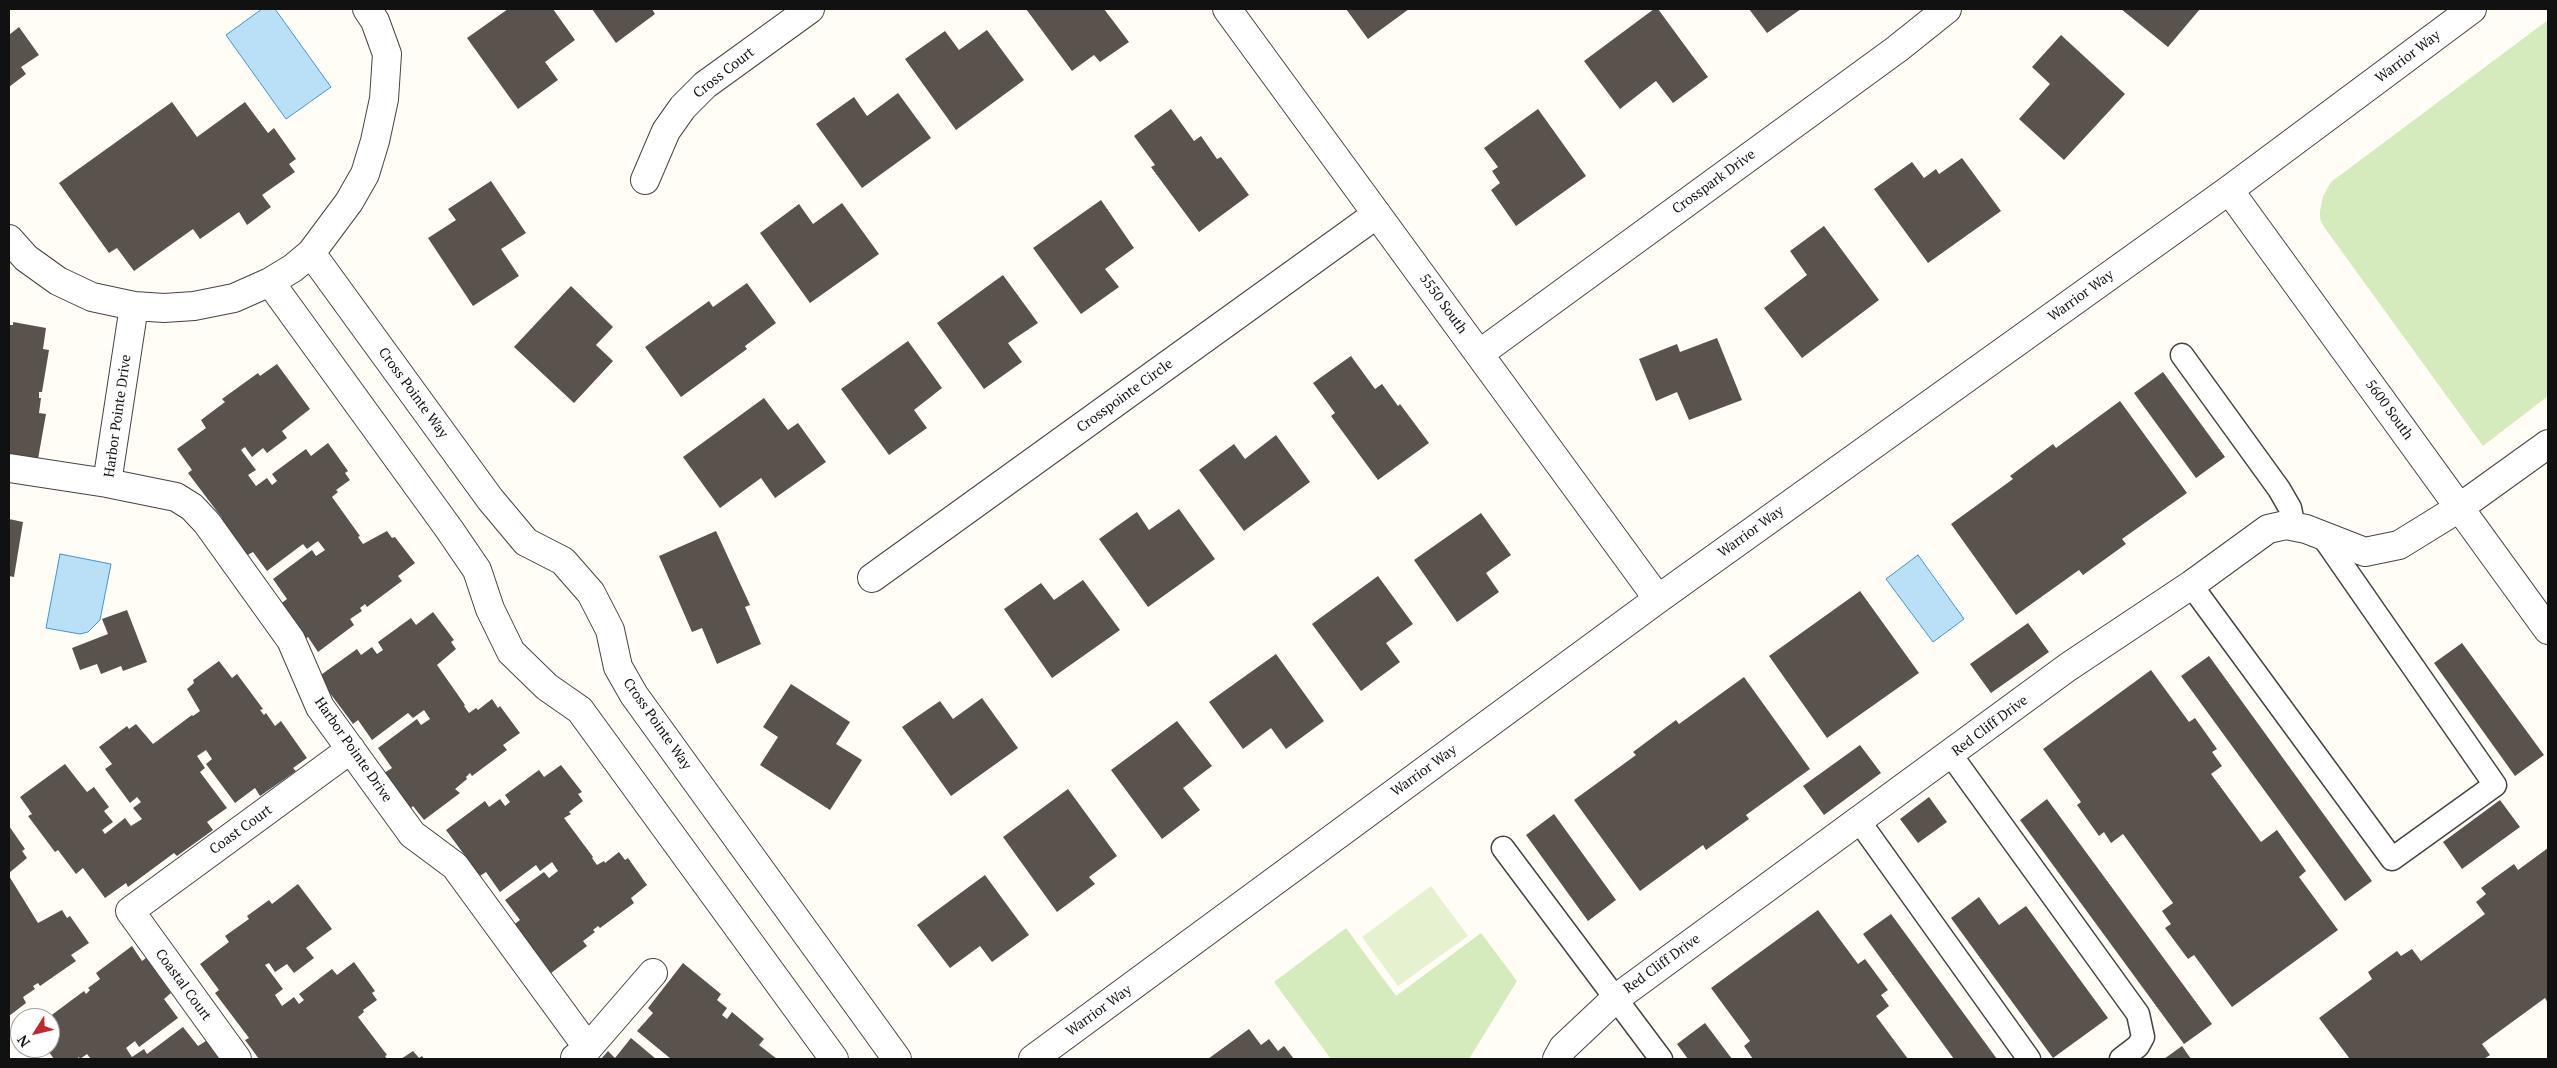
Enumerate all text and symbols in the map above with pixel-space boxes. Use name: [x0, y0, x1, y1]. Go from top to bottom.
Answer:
street label: Warrior Way: [2372, 27, 2444, 87]
street label: Cross Court: [690, 44, 758, 102]
street label: Crosspark Drive: [1669, 146, 1759, 218]
street label: Warrior Way: [2045, 267, 2117, 325]
street label: 5550 South: [1416, 271, 1470, 337]
street label: Cross Pointe Way: [375, 344, 451, 442]
street label: Harbor Pointe Drive: [101, 353, 135, 479]
street label: Crosspointe Circle: [1074, 356, 1176, 436]
street label: 5600 South: [2362, 377, 2416, 443]
street label: Warrior Way: [1715, 503, 1787, 561]
street label: Cross Pointe Way: [619, 675, 695, 773]
street label: Red Cliff Drive: [1949, 692, 2031, 760]
street label: Harbor Pointe Drive: [311, 694, 395, 806]
street label: Warrior Way: [1388, 742, 1460, 800]
street label: Coast Court: [206, 802, 276, 858]
street label: Red Cliff Drive: [1620, 931, 1704, 997]
street label: Coastal Court: [151, 946, 215, 1024]
street label: Warrior Way: [1063, 982, 1135, 1040]
north arrow: [10, 1008, 60, 1058]
text: N: [12, 1032, 34, 1051]

